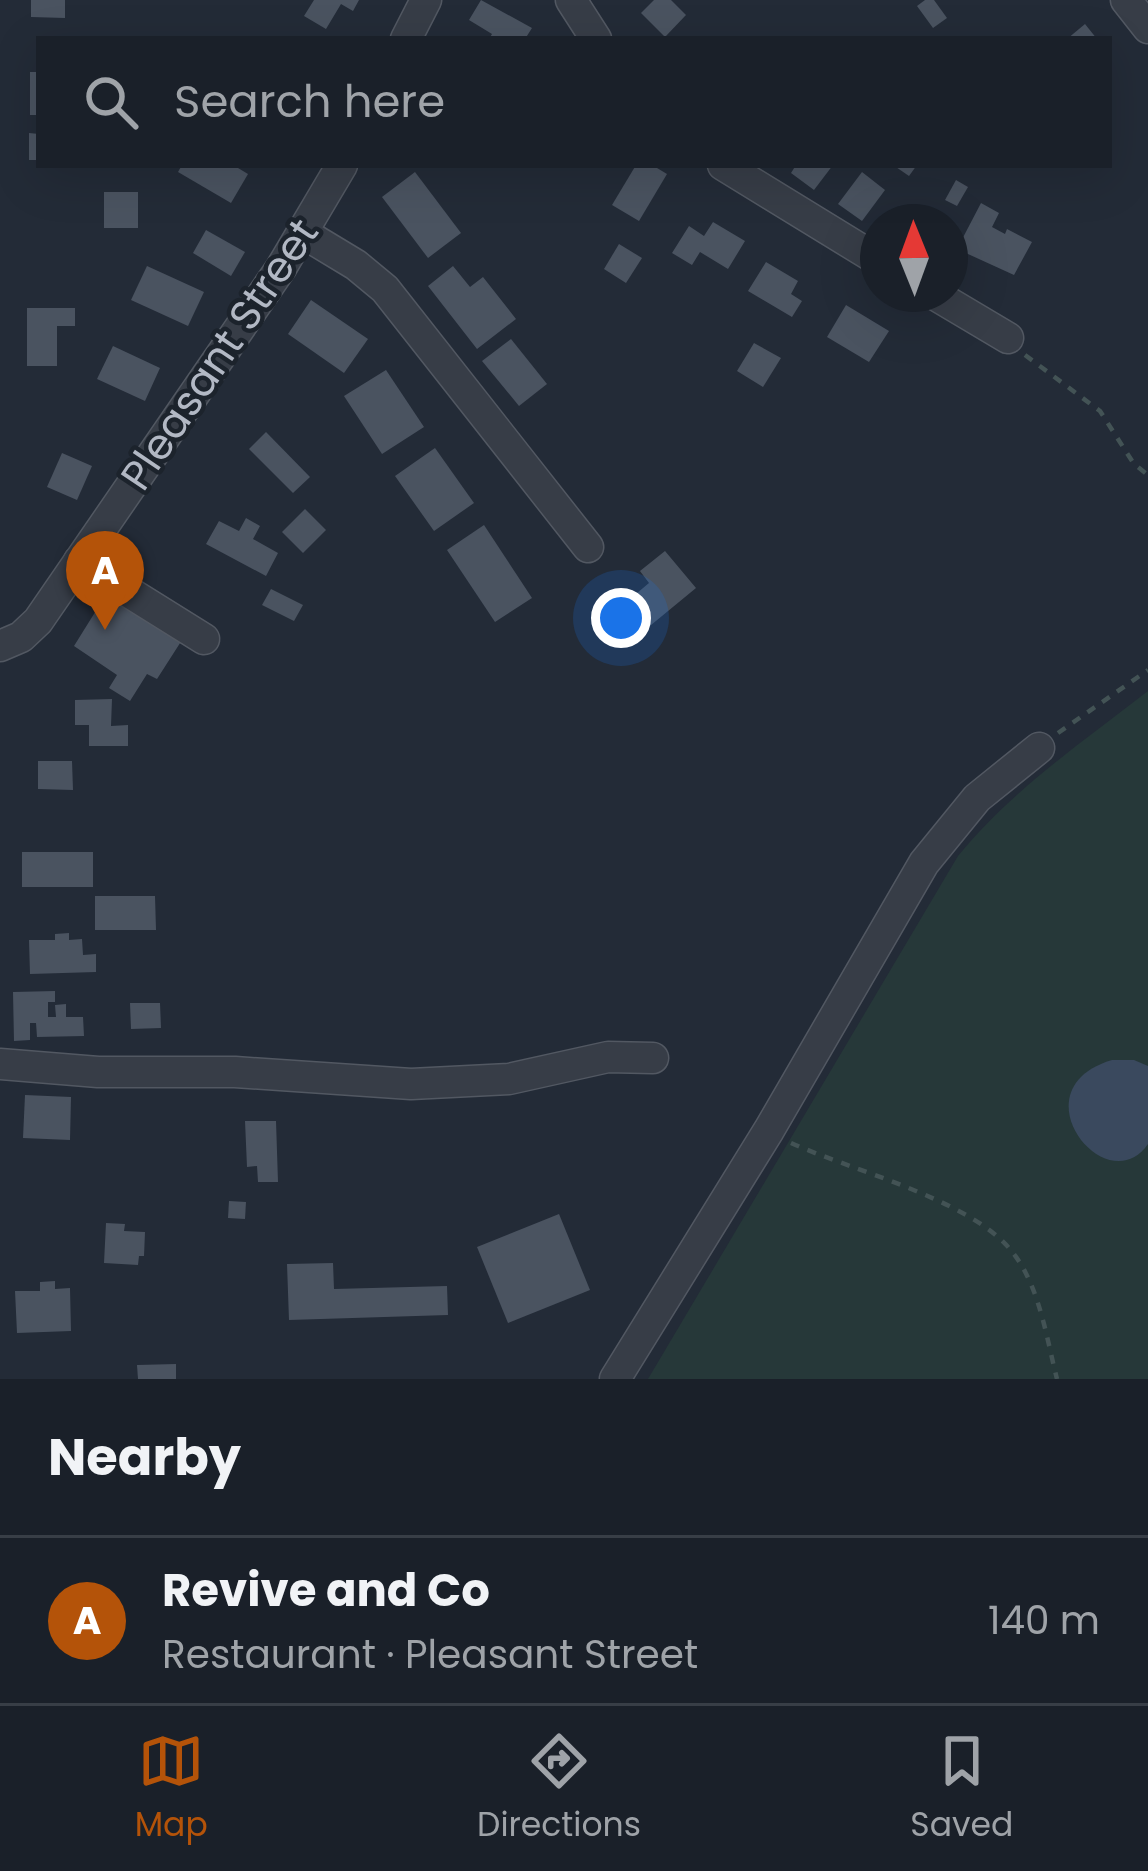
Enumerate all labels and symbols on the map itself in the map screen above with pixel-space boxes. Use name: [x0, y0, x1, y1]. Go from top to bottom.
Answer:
north arrow: [860, 204, 968, 312]
street label: Pleasant Street: [107, 207, 332, 502]
pin: A: [66, 531, 144, 630]
your location: [591, 588, 651, 648]

